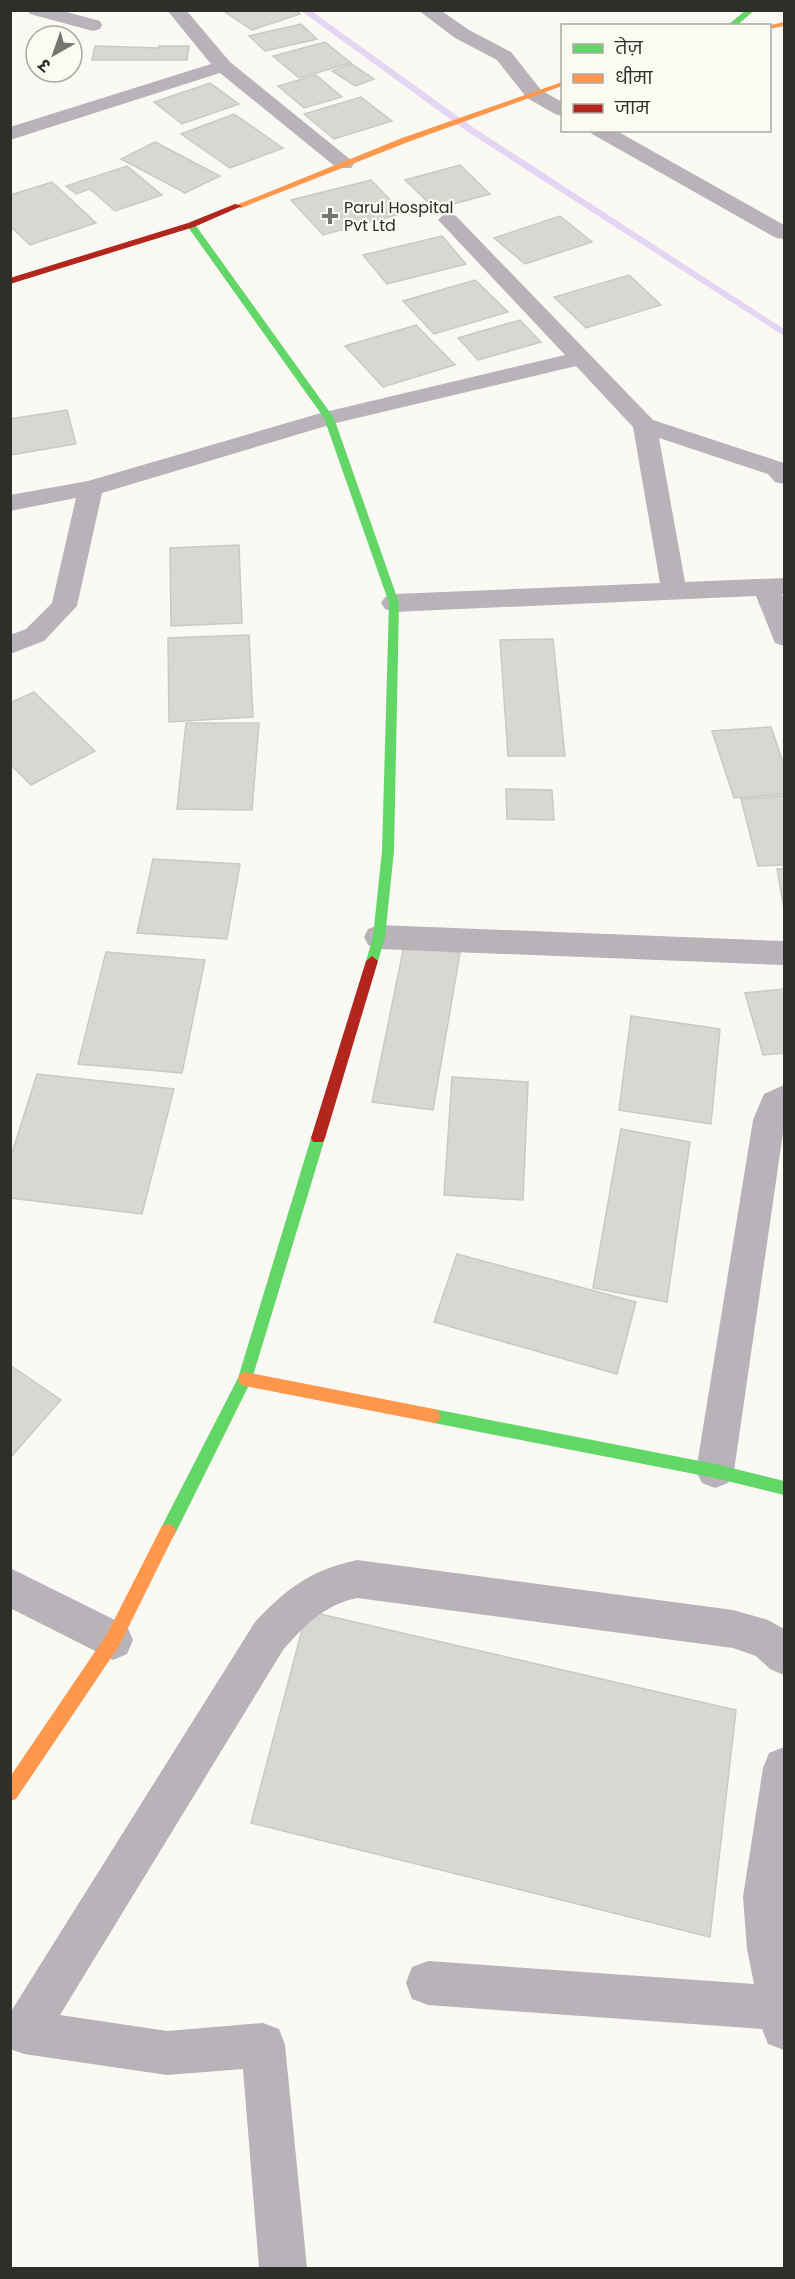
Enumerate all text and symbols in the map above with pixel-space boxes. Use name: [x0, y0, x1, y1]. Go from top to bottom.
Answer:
north arrow: [24, 24, 84, 84]
legend: [561, 24, 771, 132]
text: तेज़: [614, 35, 643, 60]
text: उ: [33, 53, 56, 77]
text: धीमा: [615, 65, 653, 90]
text: जाम: [614, 95, 650, 120]
place label: Parul Hospital Pvt Ltd: [344, 196, 454, 237]
marker: Parul Hospital Pvt Ltd: [321, 207, 339, 225]

